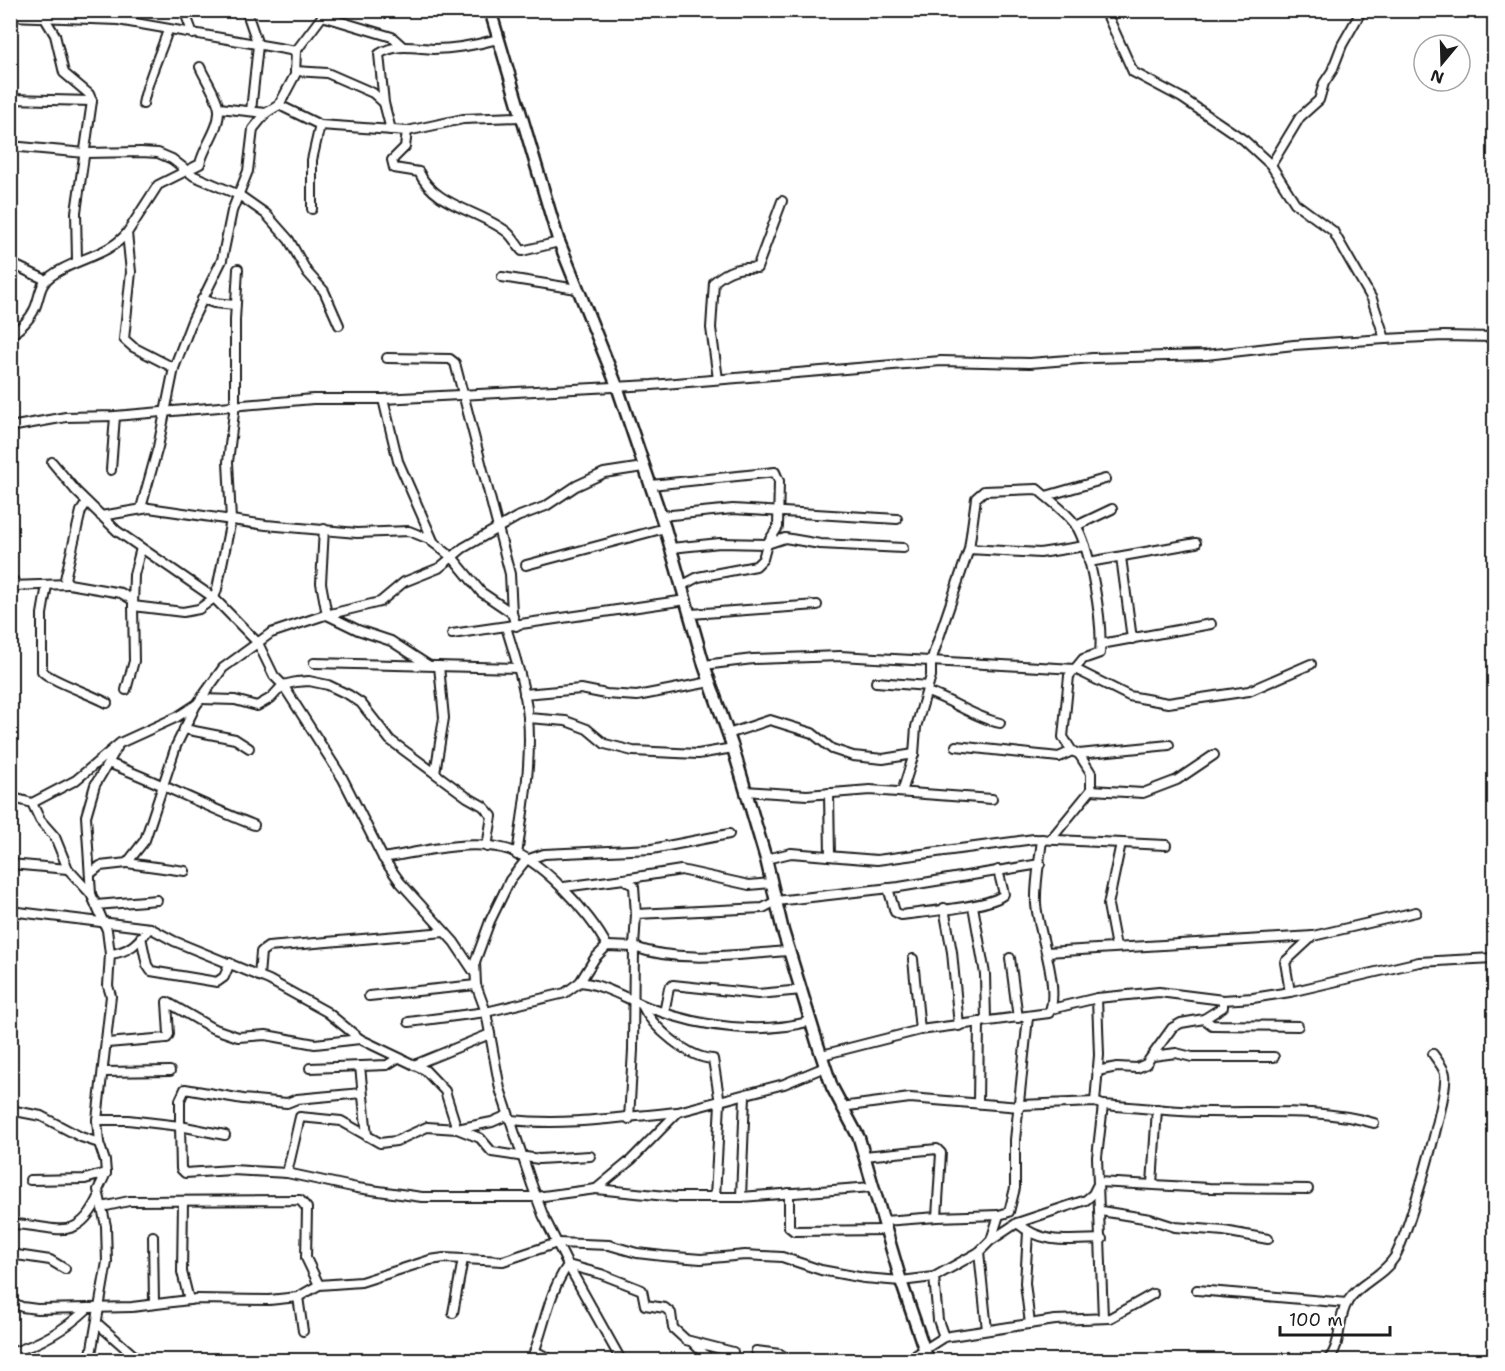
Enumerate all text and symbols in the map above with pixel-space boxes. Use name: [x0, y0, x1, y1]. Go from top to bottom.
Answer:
north arrow: [1412, 33, 1472, 93]
text: N: [1428, 65, 1447, 89]
scale bar: [1280, 1299, 1390, 1337]
text: 100 m: [1289, 1308, 1343, 1332]

